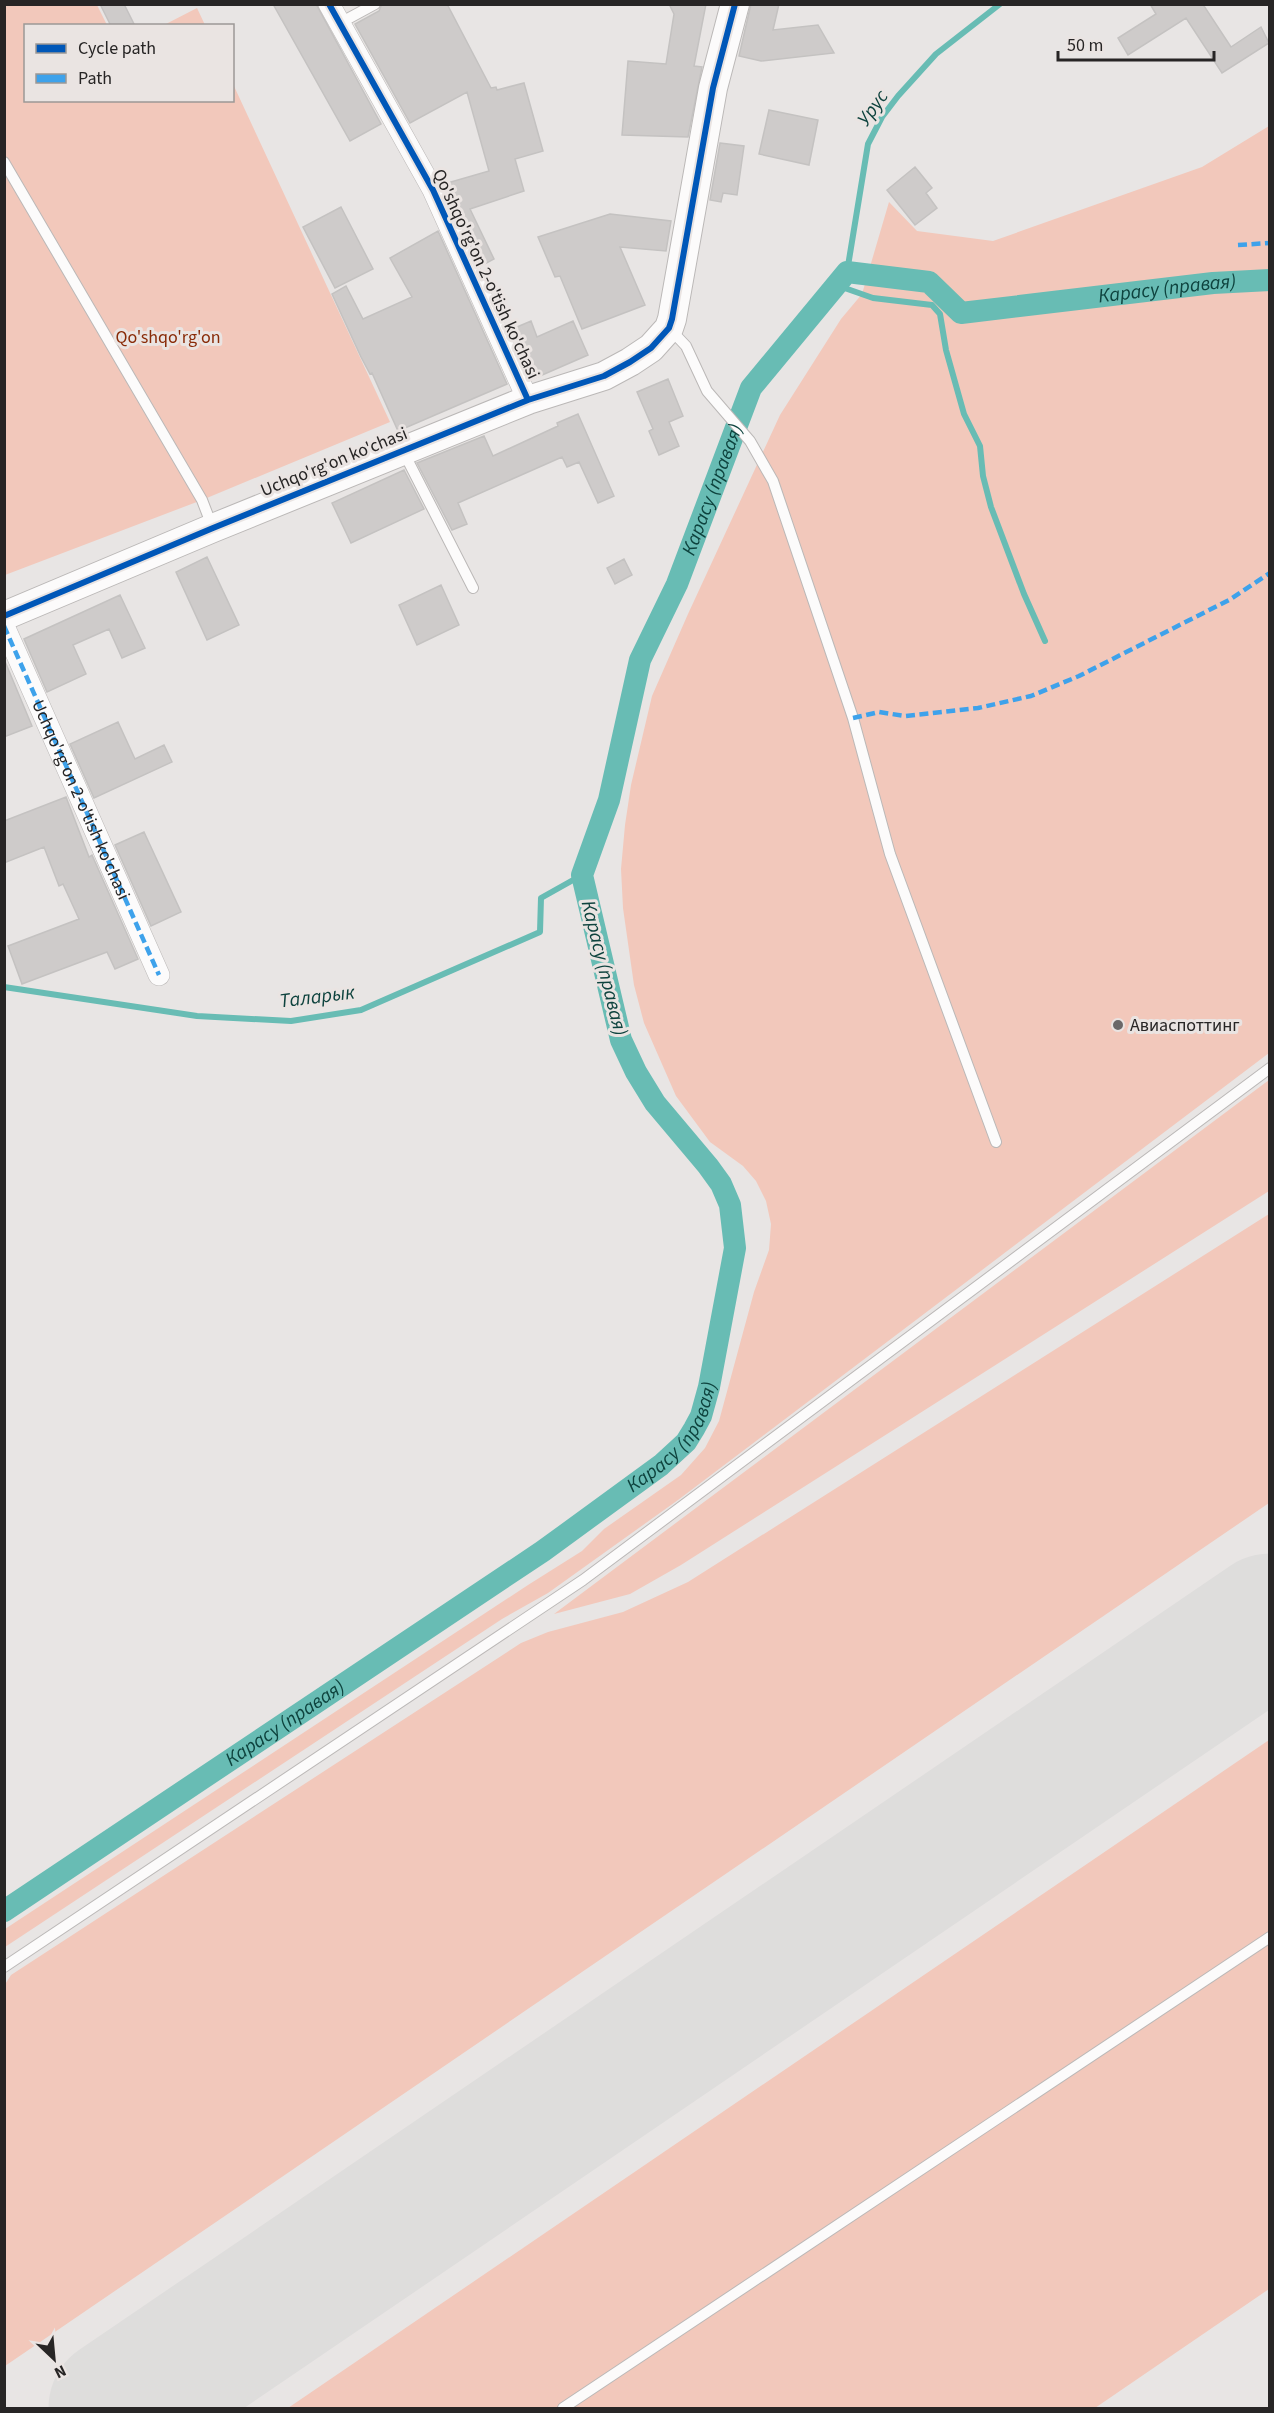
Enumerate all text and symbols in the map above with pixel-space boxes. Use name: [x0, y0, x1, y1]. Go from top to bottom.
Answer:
legend: [24, 24, 234, 102]
scale bar: [1058, 24, 1214, 62]
text: 50 m: [1067, 33, 1103, 58]
text: Cycle path: [78, 36, 156, 61]
text: Path: [78, 66, 112, 91]
water label: Урус: [851, 84, 895, 132]
street label: Qo'shqo'rg'on 2-o'tish ko'chasi: [426, 165, 546, 383]
water label: Карасу (правая): [1097, 268, 1237, 311]
park label: Qo'shqo'rg'on: [115, 325, 221, 350]
water label: Карасу (правая): [675, 420, 750, 559]
street label: Uchqo'rg'on ko'chasi: [257, 421, 411, 503]
street label: Uchqo'rg'on 2-o'tish ko'chasi: [26, 696, 136, 904]
water label: Карасу (правая): [574, 897, 634, 1039]
water label: Таларык: [278, 978, 357, 1015]
place label: Авиаспоттинг: [1130, 1013, 1240, 1038]
marker: Авиаспоттинг: [1111, 1018, 1125, 1032]
water label: Карасу (правая): [621, 1379, 724, 1500]
water label: Карасу (правая): [220, 1673, 350, 1773]
north arrow: [24, 2329, 84, 2389]
text: N: [51, 2359, 70, 2384]

